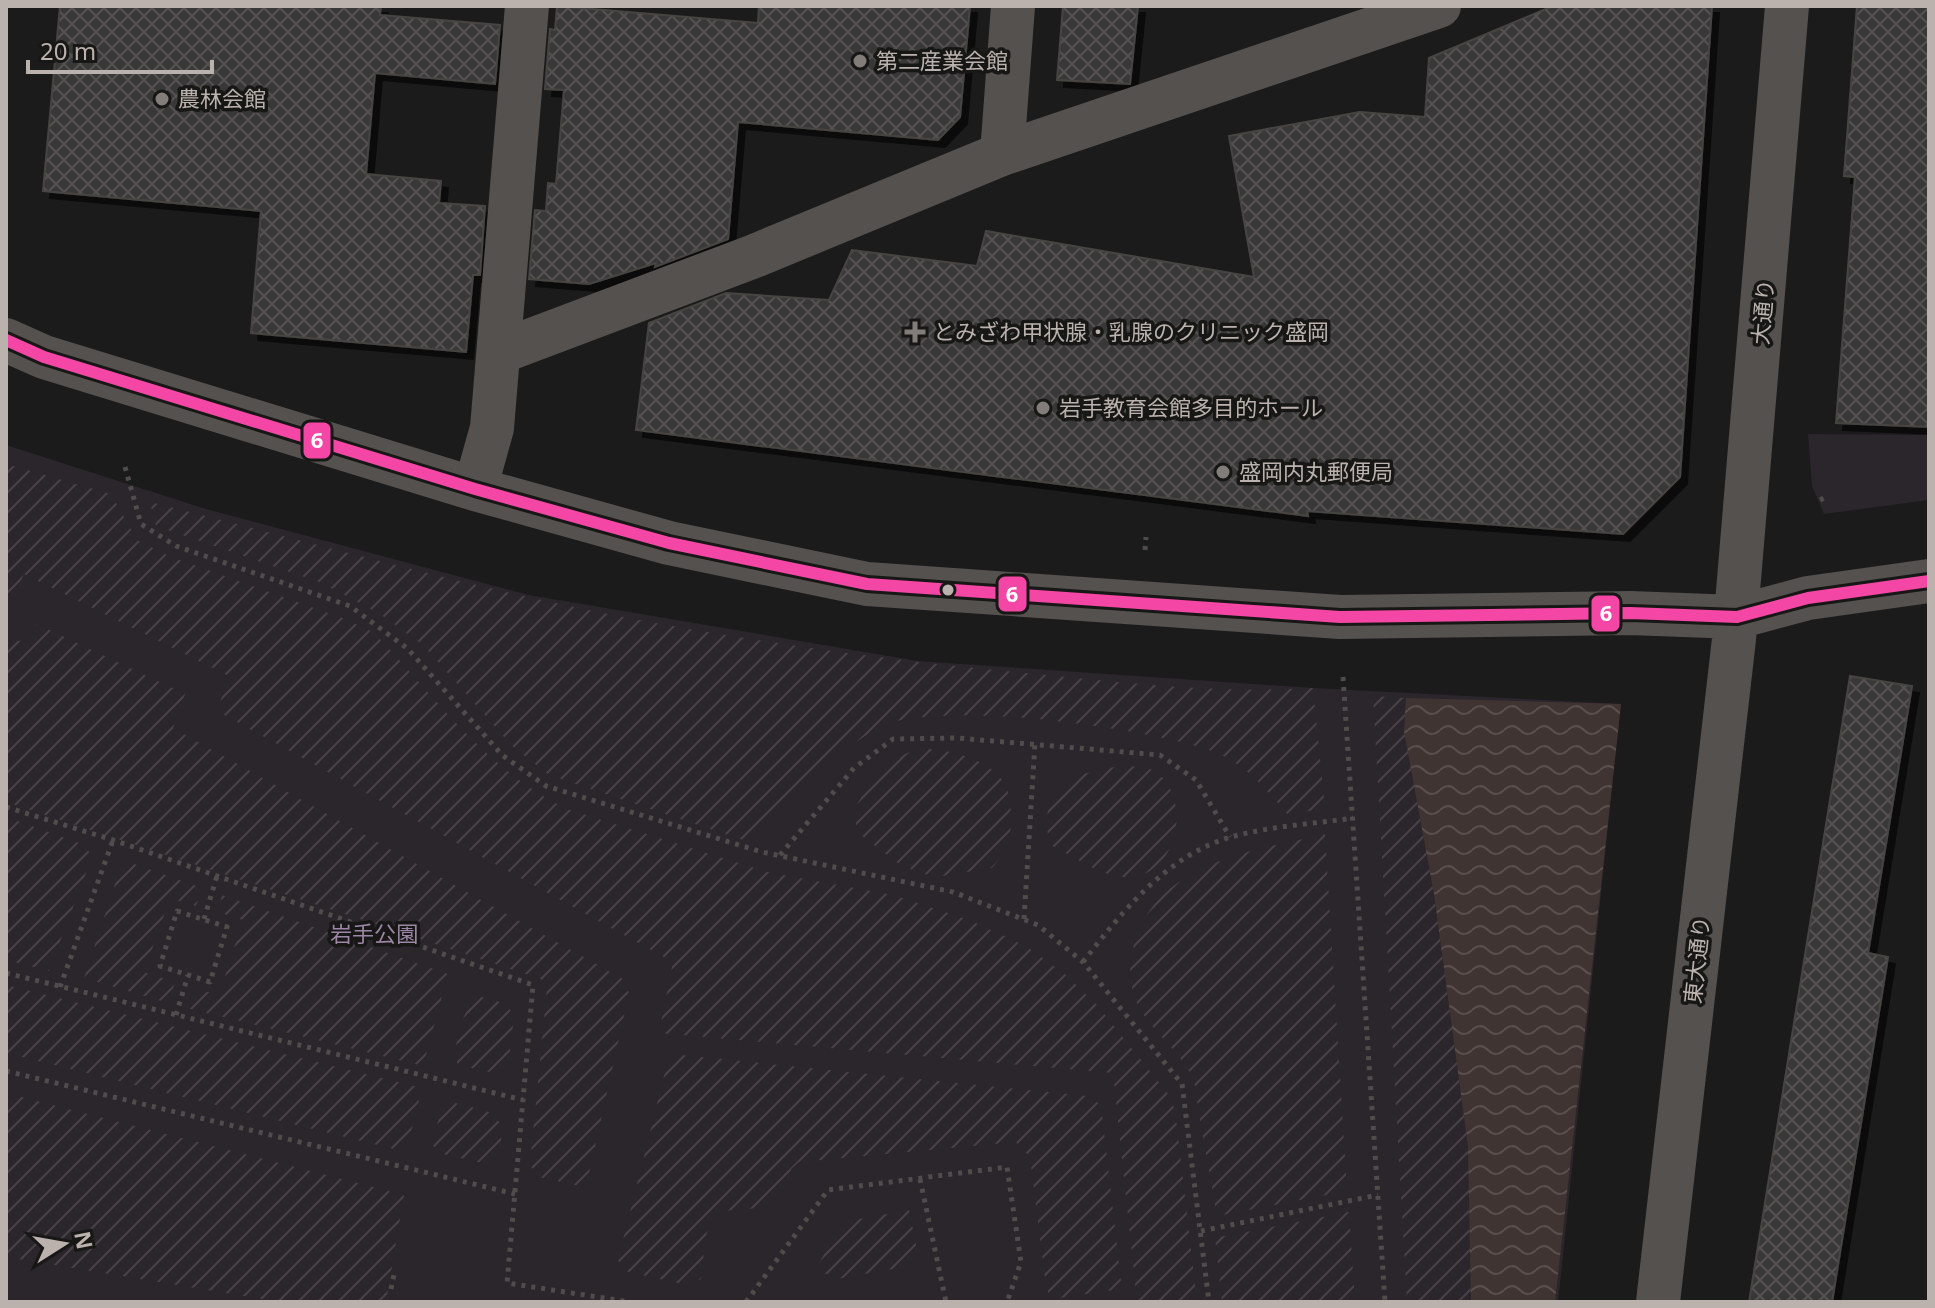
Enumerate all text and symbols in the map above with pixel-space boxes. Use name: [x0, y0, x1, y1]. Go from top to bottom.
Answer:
scale bar: [28, 24, 212, 74]
text: 20 m: [40, 34, 96, 67]
place label: 第二産業会館: [876, 45, 1008, 75]
marker: 第二産業会館: [851, 52, 869, 70]
place label: 農林会館: [178, 83, 266, 113]
marker: 農林会館: [153, 90, 171, 108]
street label: 大通り: [1744, 278, 1780, 346]
place label: とみざわ甲状腺・乳腺のクリニック盛岡: [933, 316, 1329, 346]
marker: とみざわ甲状腺・乳腺のクリニック盛岡: [904, 321, 926, 343]
place label: 岩手教育会館多目的ホール: [1059, 392, 1323, 422]
marker: 岩手教育会館多目的ホール: [1034, 399, 1052, 417]
line badge: 6: [302, 421, 332, 460]
text: 6: [311, 424, 323, 454]
place label: 盛岡内丸郵便局: [1239, 456, 1393, 486]
marker: 盛岡内丸郵便局: [1214, 463, 1232, 481]
line badge: 6: [997, 575, 1028, 613]
text: 6: [1006, 578, 1018, 608]
unlabelled marker: [940, 582, 956, 598]
line badge: 6: [1590, 594, 1621, 633]
text: 6: [1600, 597, 1612, 627]
street label: 東大通り: [1676, 915, 1716, 1005]
park label: 岩手公園: [330, 918, 418, 948]
north arrow: [24, 1204, 104, 1284]
text: N: [68, 1228, 101, 1252]

